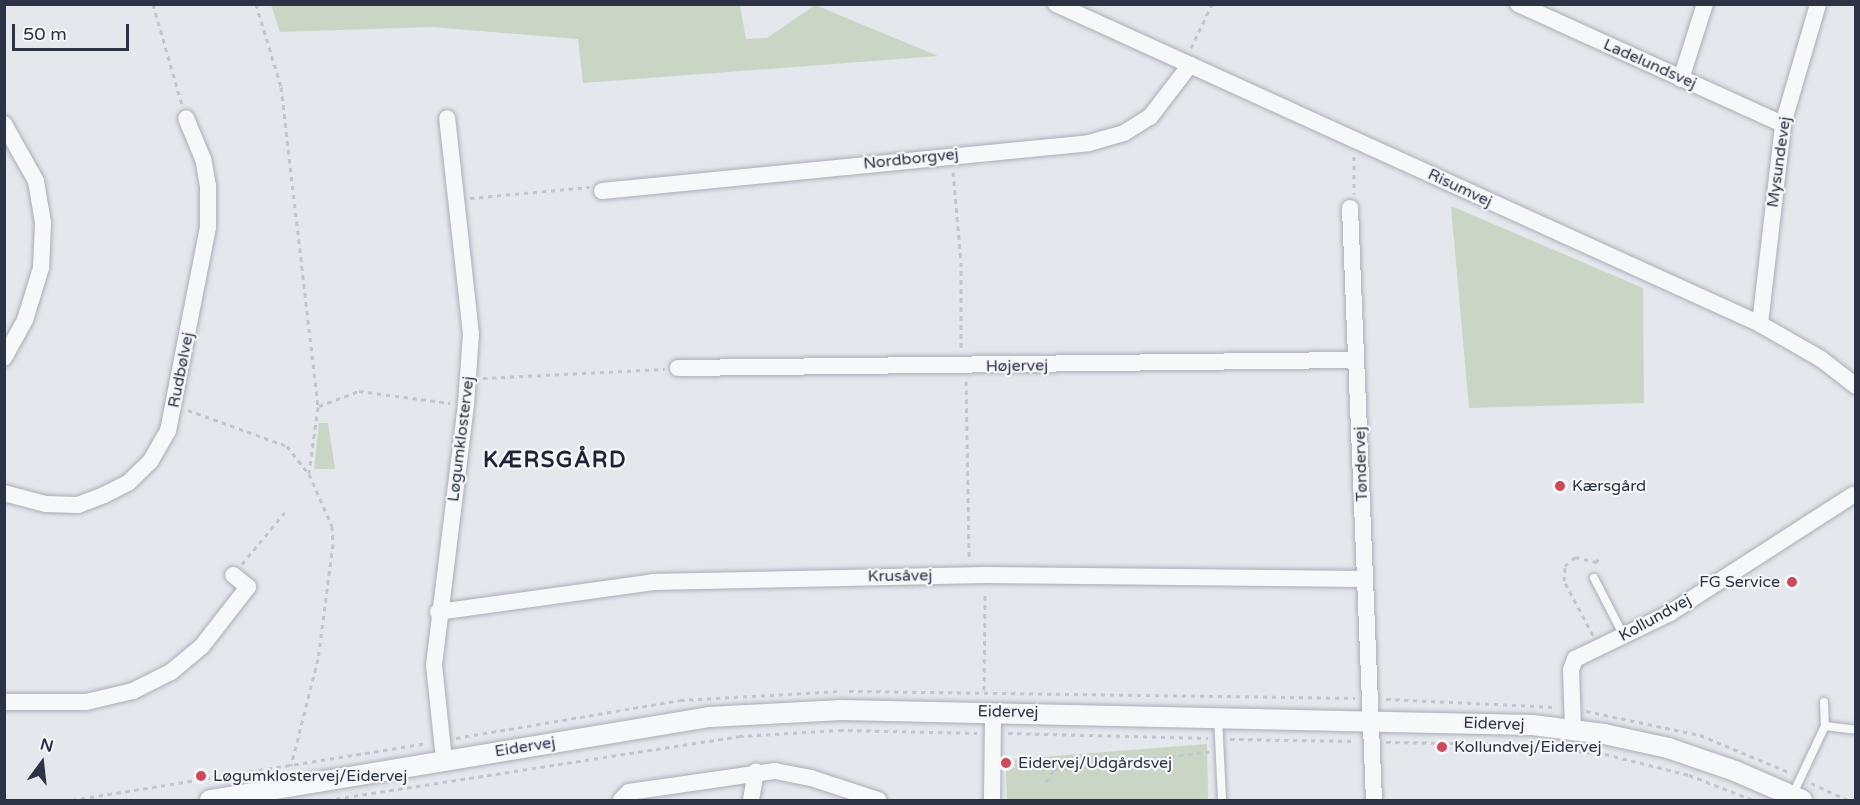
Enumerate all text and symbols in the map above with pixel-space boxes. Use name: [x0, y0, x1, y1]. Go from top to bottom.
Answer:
scale bar: [15, 12, 132, 50]
text: 50 m: [23, 23, 67, 45]
street label: Ladelundsvej: [1600, 35, 1700, 93]
street label: Mysundevej: [1763, 115, 1795, 209]
street label: Nordborgvej: [862, 144, 960, 174]
street label: Risumvej: [1425, 165, 1495, 211]
street label: Rudbølvej: [164, 331, 198, 409]
street label: Højervej: [986, 356, 1048, 376]
street label: Løgumklostervej: [444, 375, 478, 503]
street label: Tøndervej: [1350, 426, 1372, 502]
district label: KÆRSGÅRD: [483, 448, 627, 474]
place label: Kærsgård: [1572, 476, 1646, 496]
marker: Kærsgård: [1553, 479, 1567, 493]
street label: Krusåvej: [868, 566, 932, 586]
place label: FG Service: [1699, 572, 1780, 592]
marker: FG Service: [1785, 575, 1799, 589]
street label: Kollundvej: [1616, 590, 1694, 646]
street label: Eidervej: [977, 702, 1039, 722]
street label: Eidervej: [1463, 713, 1525, 735]
north arrow: [12, 733, 72, 793]
street label: Eidervej: [493, 733, 557, 761]
text: N: [38, 734, 55, 757]
place label: Kollundvej/Eidervej: [1454, 737, 1602, 757]
marker: Kollundvej/Eidervej: [1435, 740, 1449, 754]
place label: Eidervej/Udgårdsvej: [1018, 753, 1172, 773]
marker: Eidervej/Udgårdsvej: [999, 756, 1013, 770]
place label: Løgumklostervej/Eidervej: [213, 766, 407, 786]
marker: Løgumklostervej/Eidervej: [194, 769, 208, 783]

